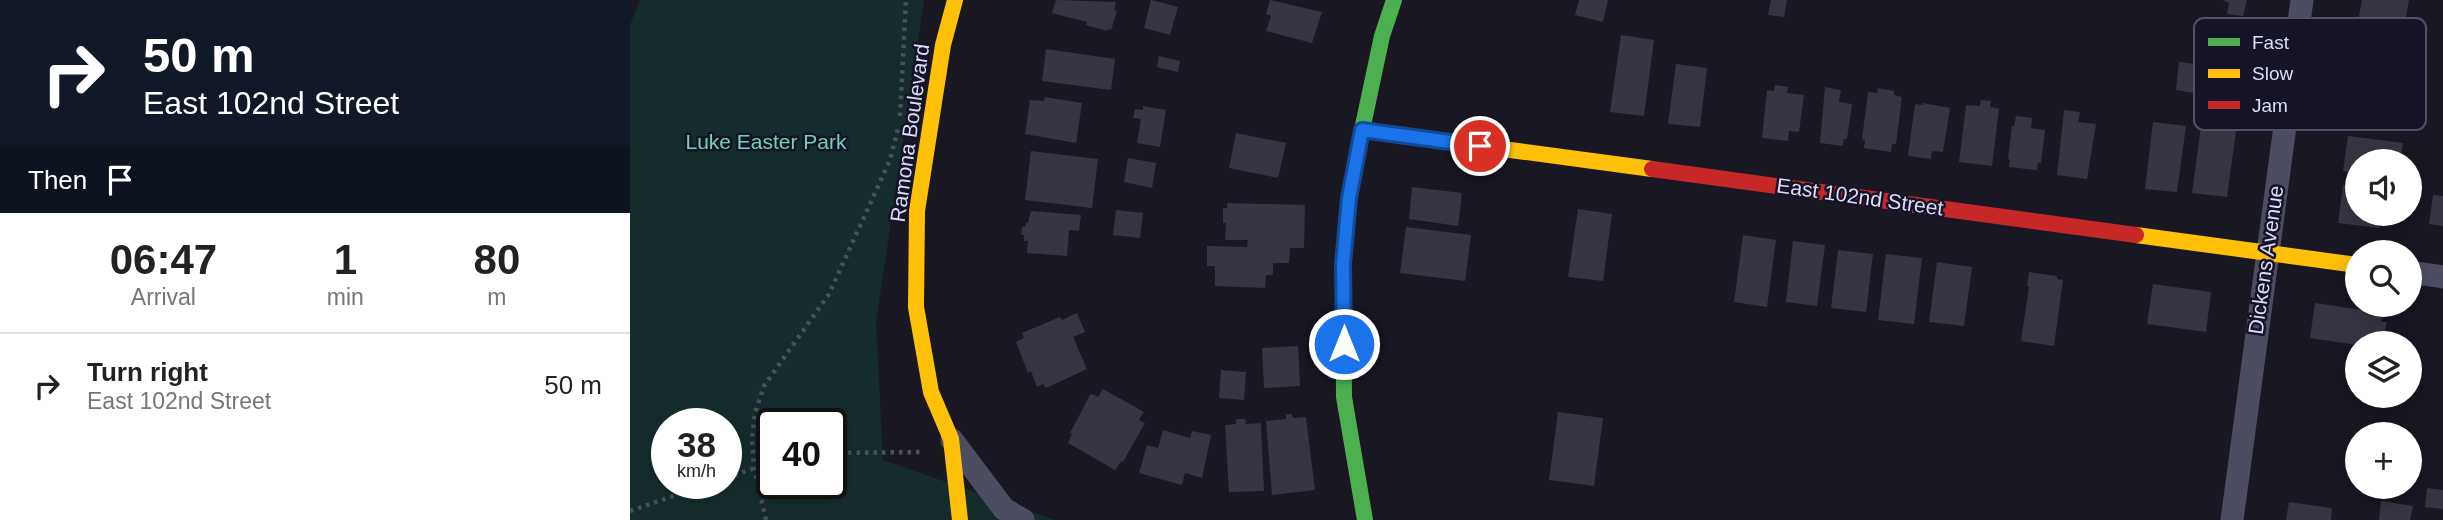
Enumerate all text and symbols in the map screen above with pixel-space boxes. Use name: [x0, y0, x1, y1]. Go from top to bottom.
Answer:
legend: [2194, 18, 2426, 130]
icon: right: [28, 28, 119, 119]
text: 50 m: [143, 28, 255, 82]
text: Fast: [2252, 32, 2290, 53]
street label: Ramona Boulevard: [886, 42, 933, 224]
text: Slow: [2252, 63, 2293, 84]
text: East 102nd Street: [143, 85, 399, 121]
text: Jam: [2252, 95, 2288, 116]
pin: [1450, 116, 1510, 176]
icon: arrive: [1461, 127, 1499, 165]
park label: Luke Easter Park: [685, 130, 847, 153]
map controls: [2345, 149, 2422, 499]
button: sound: [2345, 149, 2422, 226]
icon: arrive: [101, 161, 139, 199]
text: Then: [28, 165, 87, 195]
street label: East 102nd Street: [1775, 173, 1945, 220]
street label: Dickens Avenue: [2244, 184, 2287, 336]
text: 06:47: [110, 236, 217, 283]
text: 1: [334, 236, 357, 283]
text: 80: [474, 236, 520, 283]
button: search: [2345, 240, 2422, 317]
text: Arrival: [131, 284, 196, 310]
text: min: [327, 284, 364, 310]
text: m: [487, 284, 506, 310]
position arrow: [1307, 307, 1381, 381]
button: layers: [2345, 331, 2422, 408]
text: Turn right: [87, 357, 208, 387]
icon: right: [28, 367, 66, 405]
text: 50 m: [544, 370, 602, 400]
text: East 102nd Street: [87, 388, 271, 414]
speed limit sign: 40: [756, 408, 847, 499]
button: +: [2345, 422, 2422, 499]
text: 38: [677, 425, 716, 464]
text: km/h: [677, 461, 716, 481]

